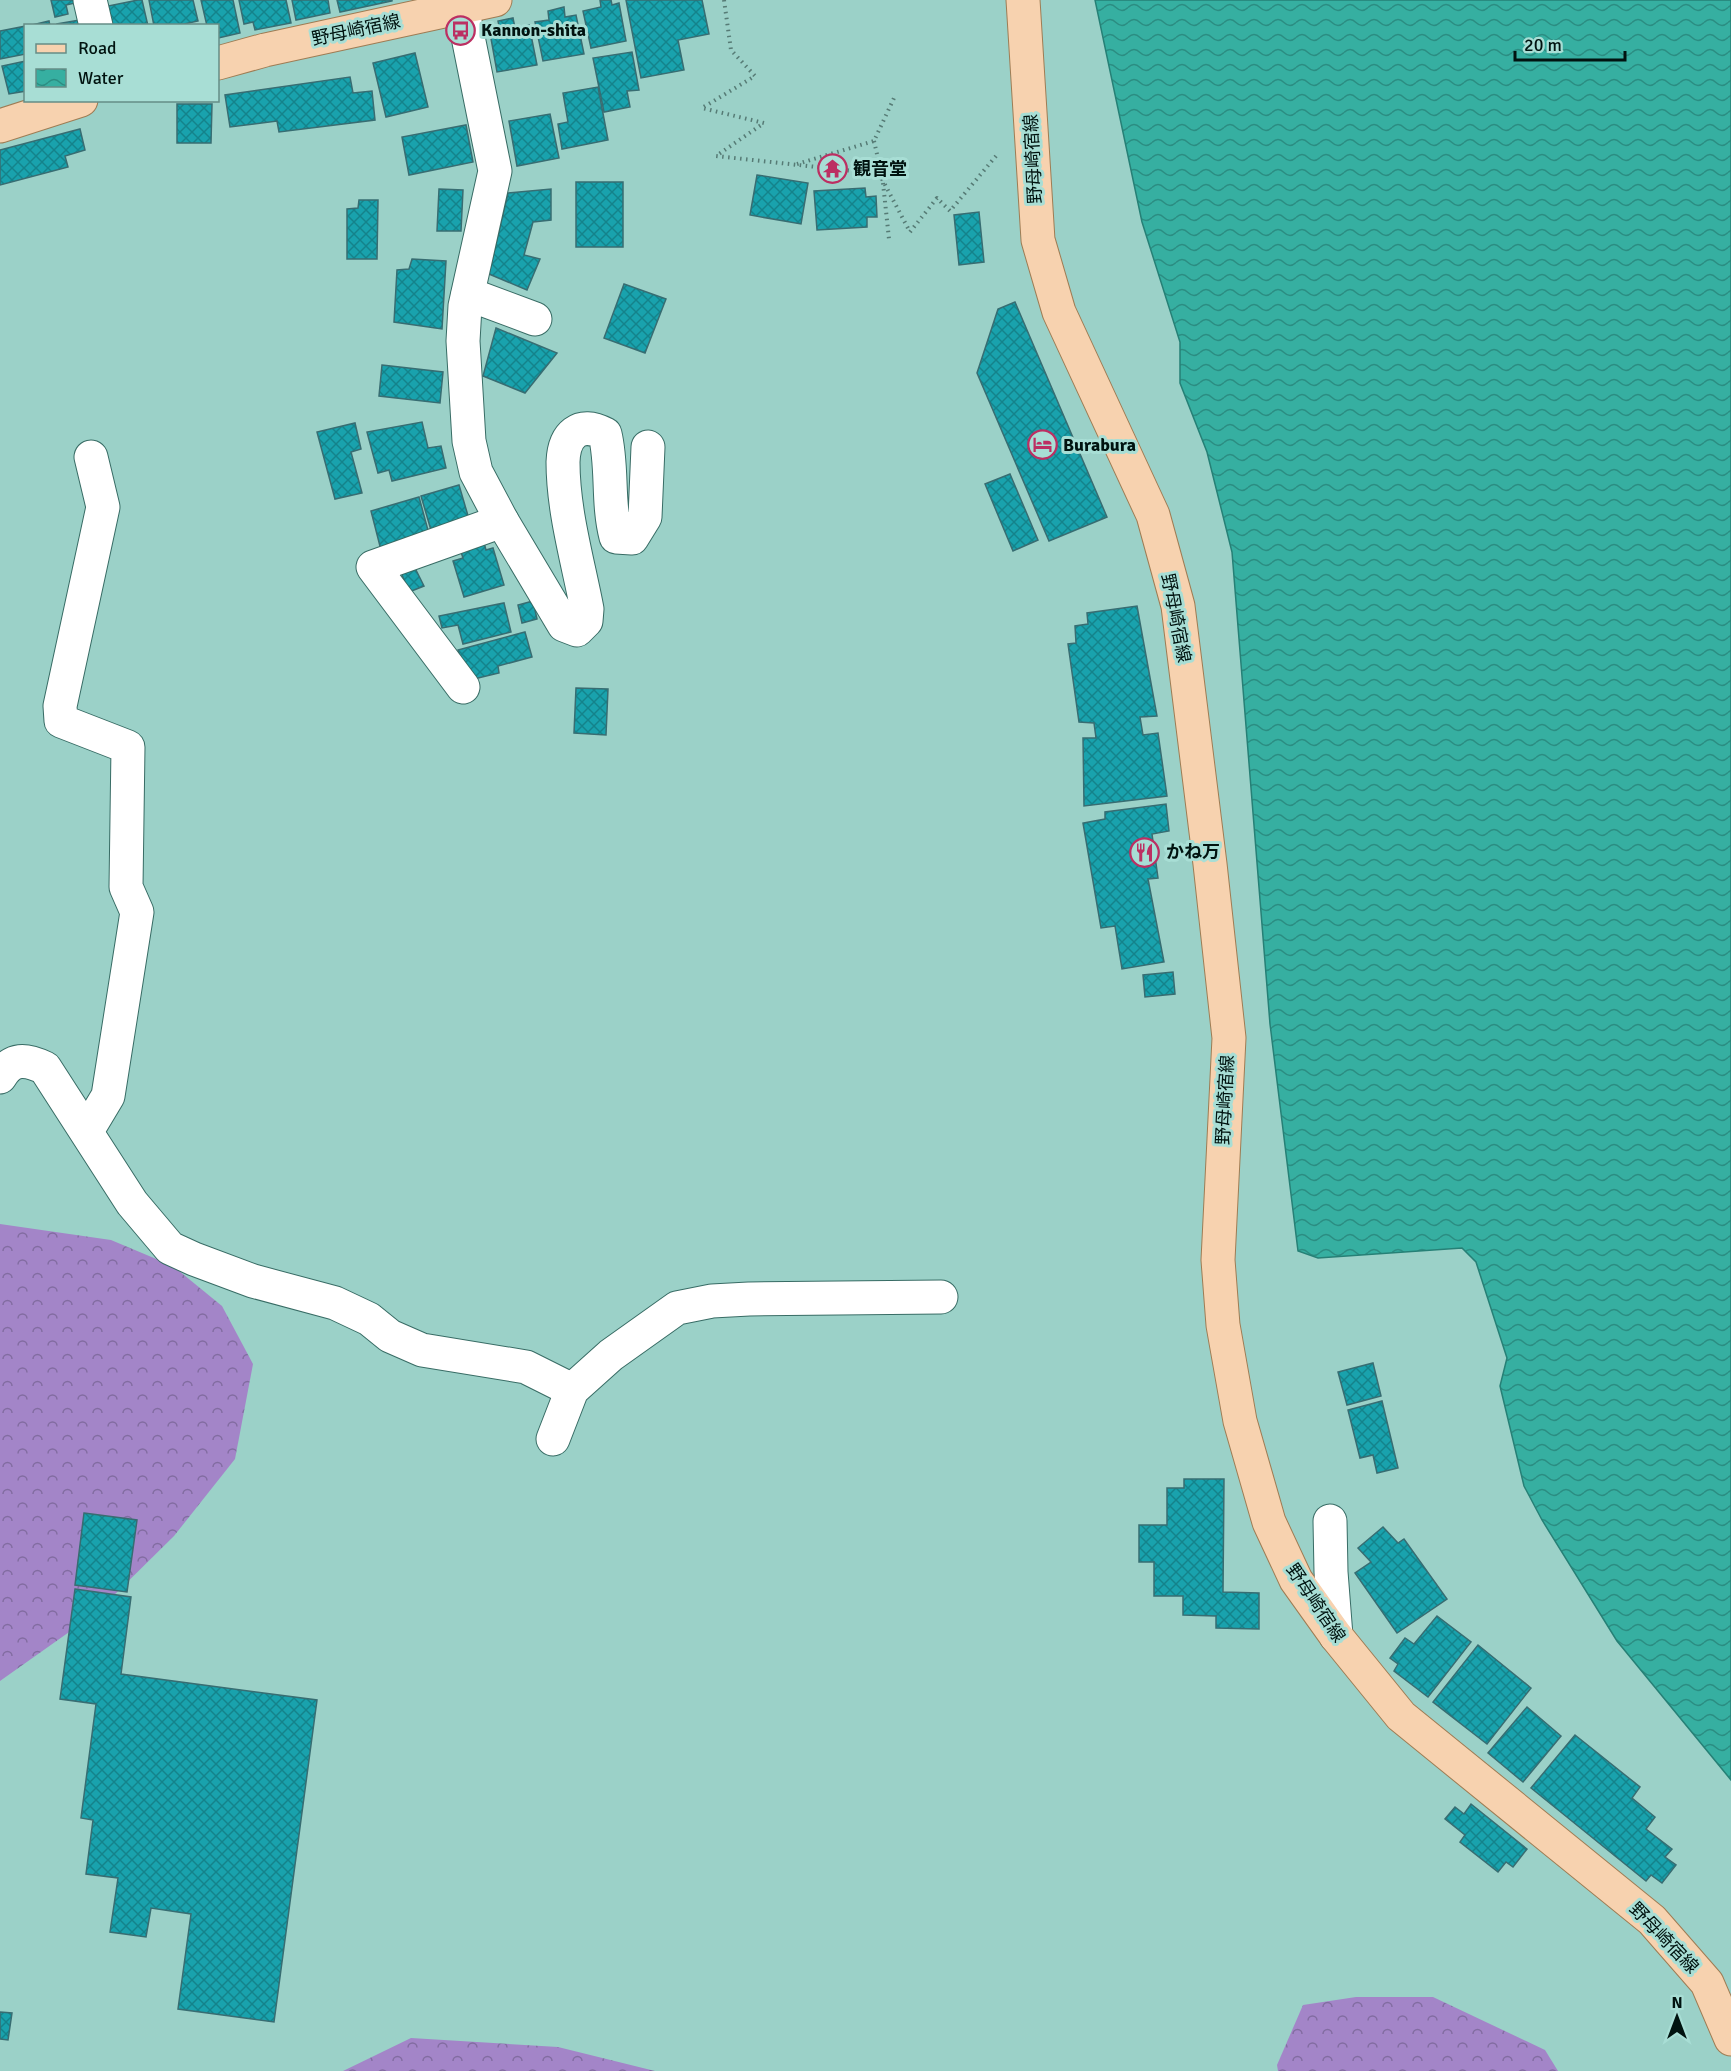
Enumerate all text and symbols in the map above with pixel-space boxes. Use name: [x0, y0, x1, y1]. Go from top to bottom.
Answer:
street label: 野母崎宿線: [310, 10, 402, 50]
bus stop icon: Kannon-shita: [444, 14, 476, 46]
place label: Kannon-shita: [481, 19, 586, 41]
legend: [24, 24, 219, 102]
scale bar: [1515, 24, 1624, 62]
text: 20 m: [1524, 34, 1562, 56]
text: Road: [78, 37, 117, 59]
text: Water: [78, 67, 124, 89]
street label: 野母崎宿線: [1020, 113, 1046, 205]
temple icon: 観音堂: [816, 153, 848, 185]
place label: 観音堂: [853, 158, 907, 180]
hotel icon: Burabura: [1026, 429, 1058, 461]
place label: Burabura: [1063, 434, 1136, 456]
street label: 野母崎宿線: [1157, 572, 1195, 664]
restaurant icon: かね万: [1129, 836, 1161, 868]
place label: かね万: [1166, 841, 1220, 863]
street label: 野母崎宿線: [1212, 1054, 1238, 1146]
street label: 野母崎宿線: [1282, 1560, 1350, 1646]
street label: 野母崎宿線: [1625, 1898, 1703, 1978]
north arrow: [1647, 1987, 1707, 2047]
text: N: [1671, 1993, 1683, 2013]

